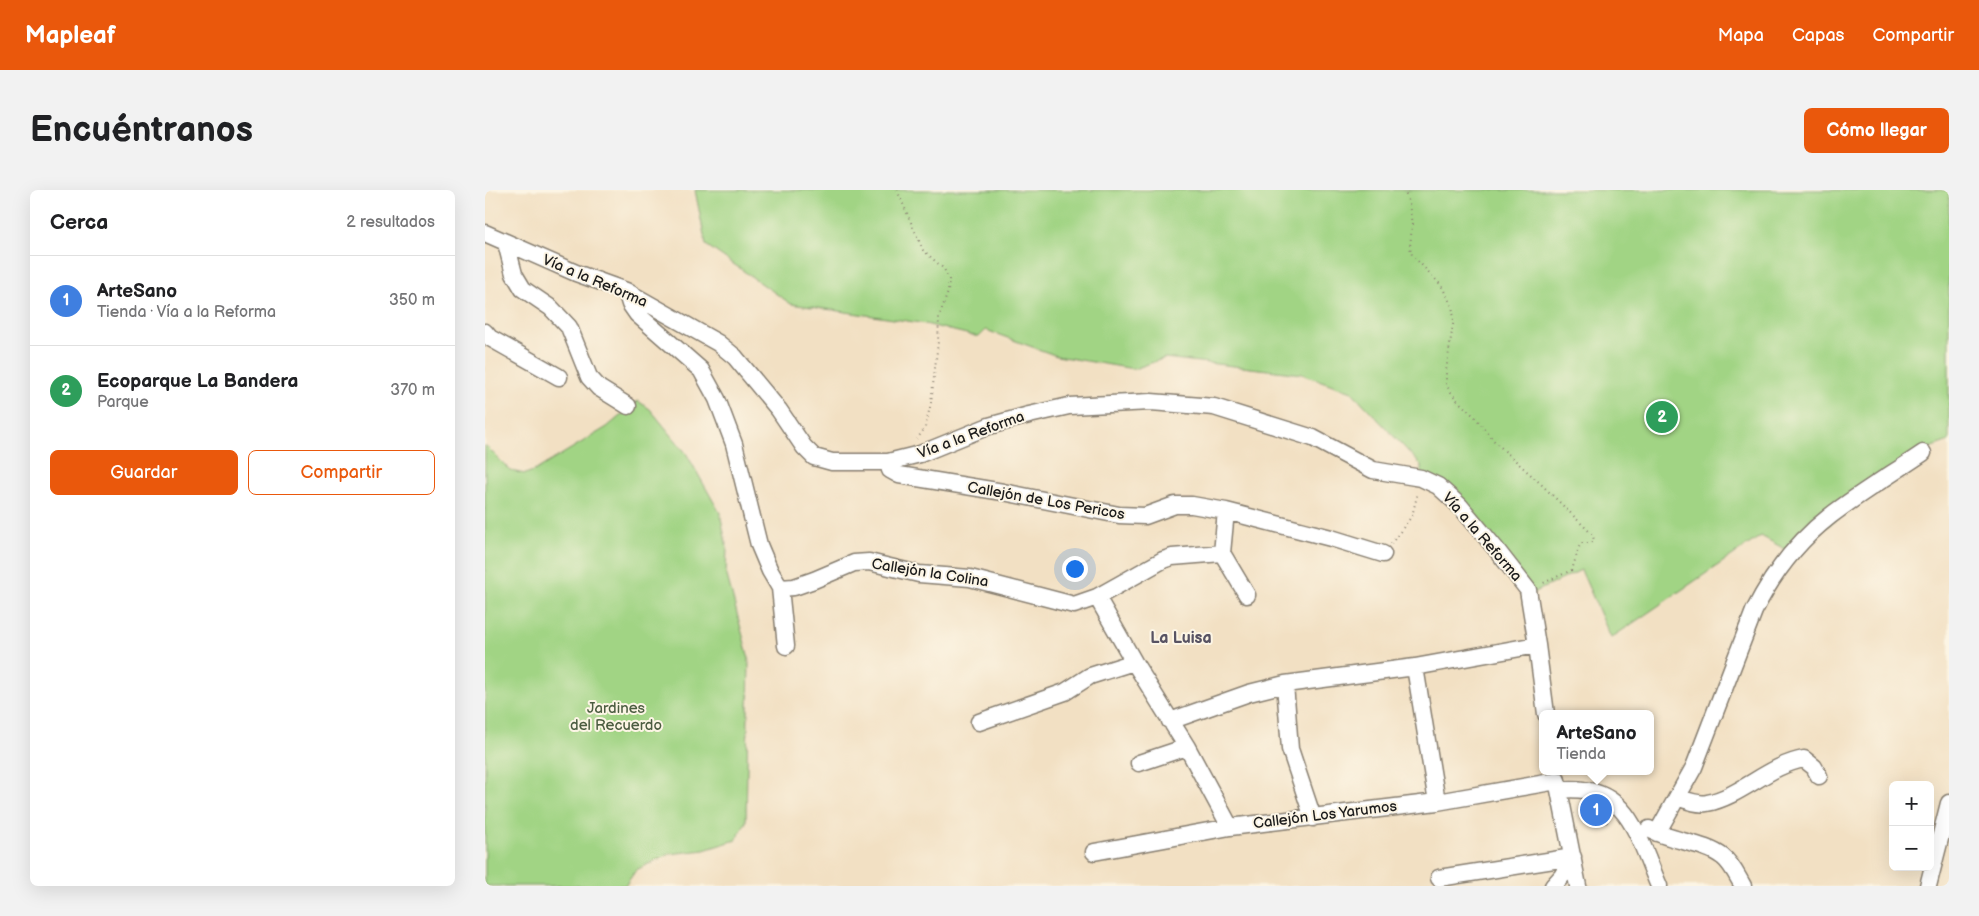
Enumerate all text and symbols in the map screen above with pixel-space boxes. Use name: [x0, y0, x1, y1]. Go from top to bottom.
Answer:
text: Mapleaf: [25, 21, 116, 50]
text: Mapa: [1718, 25, 1764, 46]
text: Capas: [1792, 25, 1845, 46]
text: Compartir: [1873, 25, 1954, 46]
button: Cómo llegar: [1804, 108, 1949, 153]
text: Encuéntranos: [30, 109, 253, 152]
text: Cerca: [50, 210, 108, 235]
text: 2 resultados: [346, 213, 435, 232]
street label: Vía a la Reforma: [540, 250, 650, 312]
text: ArteSano: [97, 280, 177, 303]
text: 1: [63, 291, 69, 310]
text: 350 m: [389, 291, 435, 310]
text: Tienda · Vía a la Reforma: [97, 303, 276, 322]
text: Ecoparque La Bandera: [97, 370, 298, 393]
text: 2: [61, 381, 71, 400]
text: 370 m: [390, 381, 435, 400]
text: Parque: [97, 393, 149, 412]
pin: 2: [1646, 398, 1678, 436]
street label: Vía a la Reforma: [915, 407, 1027, 463]
button: Guardar: [50, 450, 238, 495]
button: Compartir: [248, 450, 435, 495]
street label: Callejón de Los Pericos: [966, 478, 1127, 524]
street label: Vía a la Reforma: [1438, 488, 1526, 586]
street label: Callejón la Colina: [870, 554, 990, 592]
your location: [1062, 556, 1088, 582]
district label: La Luisa: [1150, 629, 1212, 648]
park label: Jardines del Recuerdo: [570, 699, 662, 735]
popup: [1539, 710, 1654, 775]
text: ArteSano: [1556, 722, 1637, 745]
text: Tienda: [1556, 745, 1606, 764]
map controls: [1889, 781, 1934, 871]
button: +: [1889, 781, 1934, 826]
pin: 1: [1580, 791, 1612, 829]
street label: Callejón Los Yarumos: [1252, 797, 1398, 833]
button: −: [1889, 826, 1934, 871]

